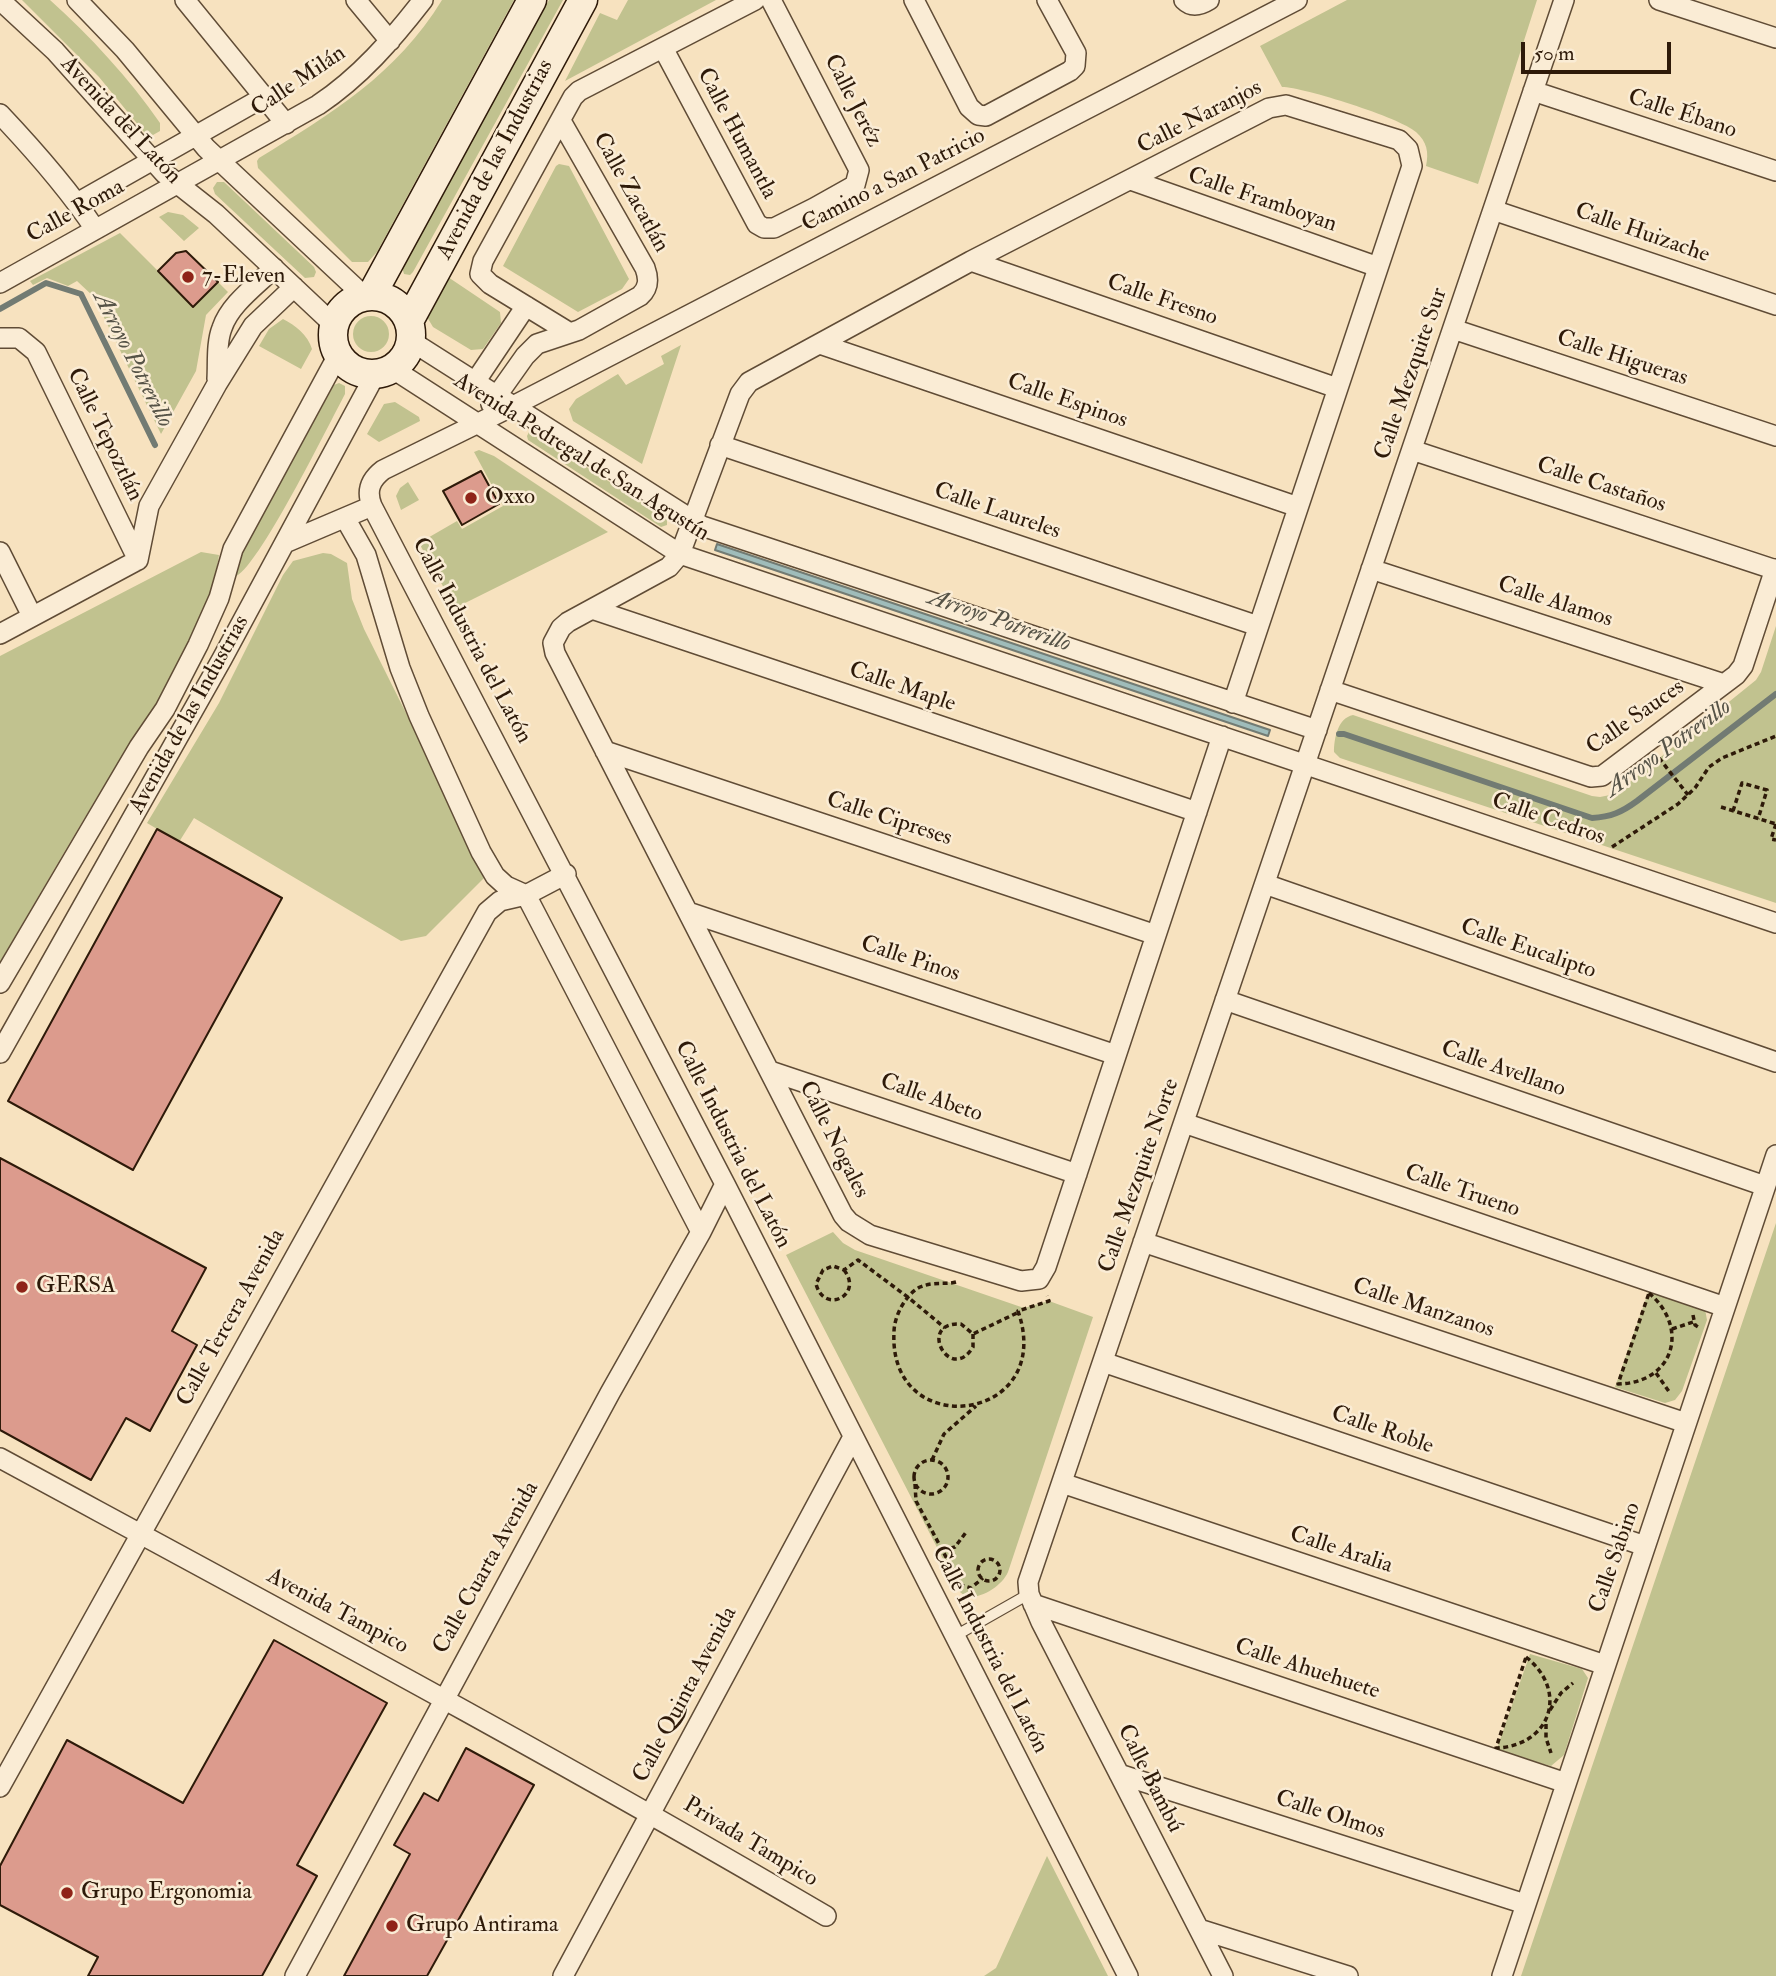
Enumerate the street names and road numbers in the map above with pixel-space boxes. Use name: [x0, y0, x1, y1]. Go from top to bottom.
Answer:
street label: Calle Milán: [247, 40, 351, 124]
street label: Calle Jeréz: [817, 50, 887, 152]
street label: Avenida del Latón: [54, 51, 186, 191]
street label: Avenida de las Industrias: [432, 55, 560, 265]
street label: Calle Humantla: [690, 64, 782, 204]
street label: Calle Naranjos: [1133, 75, 1267, 161]
street label: Calle Ébano: [1624, 84, 1740, 146]
street label: Camino a San Patricio: [798, 123, 990, 239]
street label: Calle Zacatlán: [586, 128, 674, 258]
street label: Calle Framboyan: [1184, 163, 1340, 239]
street label: Calle Roma: [23, 174, 129, 250]
street label: Calle Huizache: [1571, 198, 1713, 270]
street label: Calle Fresno: [1103, 269, 1221, 333]
street label: Calle Mezquite Sur: [1370, 284, 1454, 464]
street label: Calle Higueras: [1553, 325, 1691, 393]
street label: Calle Tepoztlán: [60, 364, 148, 506]
street label: Avenida Pedregal de San Agustín: [448, 368, 714, 548]
street label: Calle Espinos: [1003, 369, 1131, 435]
street label: Calle Castaños: [1533, 452, 1669, 520]
street label: Calle Laureles: [930, 477, 1064, 547]
street label: Calle Industria del Latón: [405, 533, 537, 749]
street label: Calle Alamos: [1494, 571, 1616, 635]
street label: Avenida de las Industrias: [124, 611, 256, 819]
street label: Calle Maple: [845, 657, 959, 719]
street label: Calle Sauces: [1582, 674, 1690, 762]
street label: Calle Cipreses: [823, 787, 955, 853]
street label: Calle Cedros: [1488, 788, 1608, 852]
street label: Calle Eucalipto: [1457, 914, 1599, 986]
street label: Calle Pinos: [857, 931, 963, 989]
street label: Calle Avellano: [1437, 1036, 1569, 1104]
street label: Calle Industria del Latón: [668, 1037, 796, 1253]
street label: Calle Abeto: [876, 1069, 986, 1129]
street label: Calle Mezquite Norte: [1094, 1075, 1186, 1277]
street label: Calle Nogales: [792, 1077, 874, 1203]
street label: Calle Trueno: [1401, 1159, 1523, 1225]
street label: Calle Tercera Avenida: [172, 1225, 292, 1411]
street label: Calle Manzanos: [1349, 1273, 1497, 1345]
street label: Calle Roble: [1327, 1401, 1437, 1461]
street label: Calle Cuarta Avenida: [428, 1477, 546, 1659]
street label: Calle Sabino: [1584, 1499, 1648, 1617]
street label: Calle Aralia: [1286, 1521, 1396, 1581]
street label: Calle Industria del Latón: [925, 1542, 1053, 1758]
street label: Avenida Tampico: [261, 1563, 413, 1661]
street label: Calle Quinta Avenida: [628, 1602, 744, 1788]
street label: Calle Ahuehuete: [1231, 1634, 1383, 1706]
street label: Calle Bambú: [1110, 1720, 1188, 1838]
street label: Calle Olmos: [1272, 1785, 1388, 1847]
street label: Privada Tampico: [678, 1792, 822, 1894]

